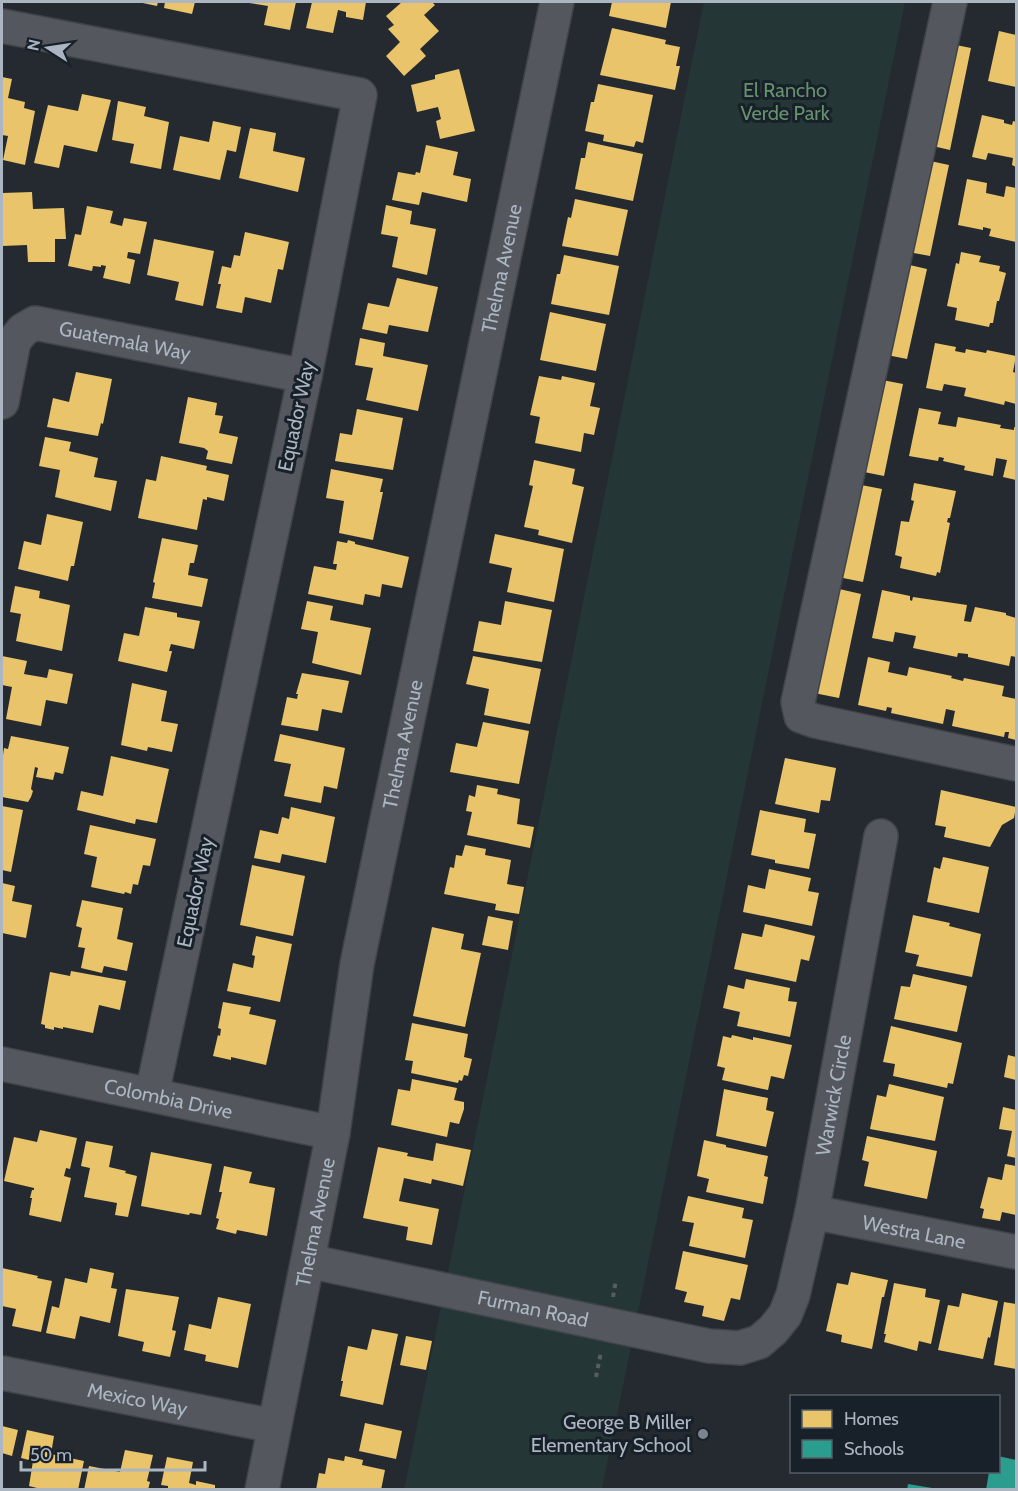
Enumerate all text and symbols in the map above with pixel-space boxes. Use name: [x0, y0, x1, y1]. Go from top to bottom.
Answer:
north arrow: [18, 18, 78, 78]
text: N: [23, 37, 44, 52]
park label: El Rancho Verde Park: [740, 78, 830, 125]
street label: Thelma Avenue: [476, 202, 527, 335]
street label: Guatemala Way: [57, 316, 193, 365]
street label: Equador Way: [273, 359, 319, 473]
street label: Thelma Avenue: [378, 678, 428, 811]
street label: Equador Way: [172, 835, 218, 949]
street label: Warwick Circle: [811, 1033, 856, 1158]
street label: Colombia Drive: [102, 1074, 235, 1124]
street label: Thelma Avenue: [291, 1155, 340, 1289]
street label: Westra Lane: [860, 1210, 968, 1254]
street label: Furman Road: [475, 1285, 591, 1332]
street label: Mexico Way: [85, 1378, 190, 1421]
legend: [790, 1395, 1000, 1473]
text: Homes: [844, 1408, 899, 1430]
place label: George B Miller Elementary School: [531, 1410, 692, 1457]
marker: George B Miller Elementary School: [696, 1427, 710, 1441]
scale bar: [21, 1434, 206, 1472]
text: Schools: [844, 1438, 904, 1460]
text: 50 m: [30, 1444, 72, 1466]

